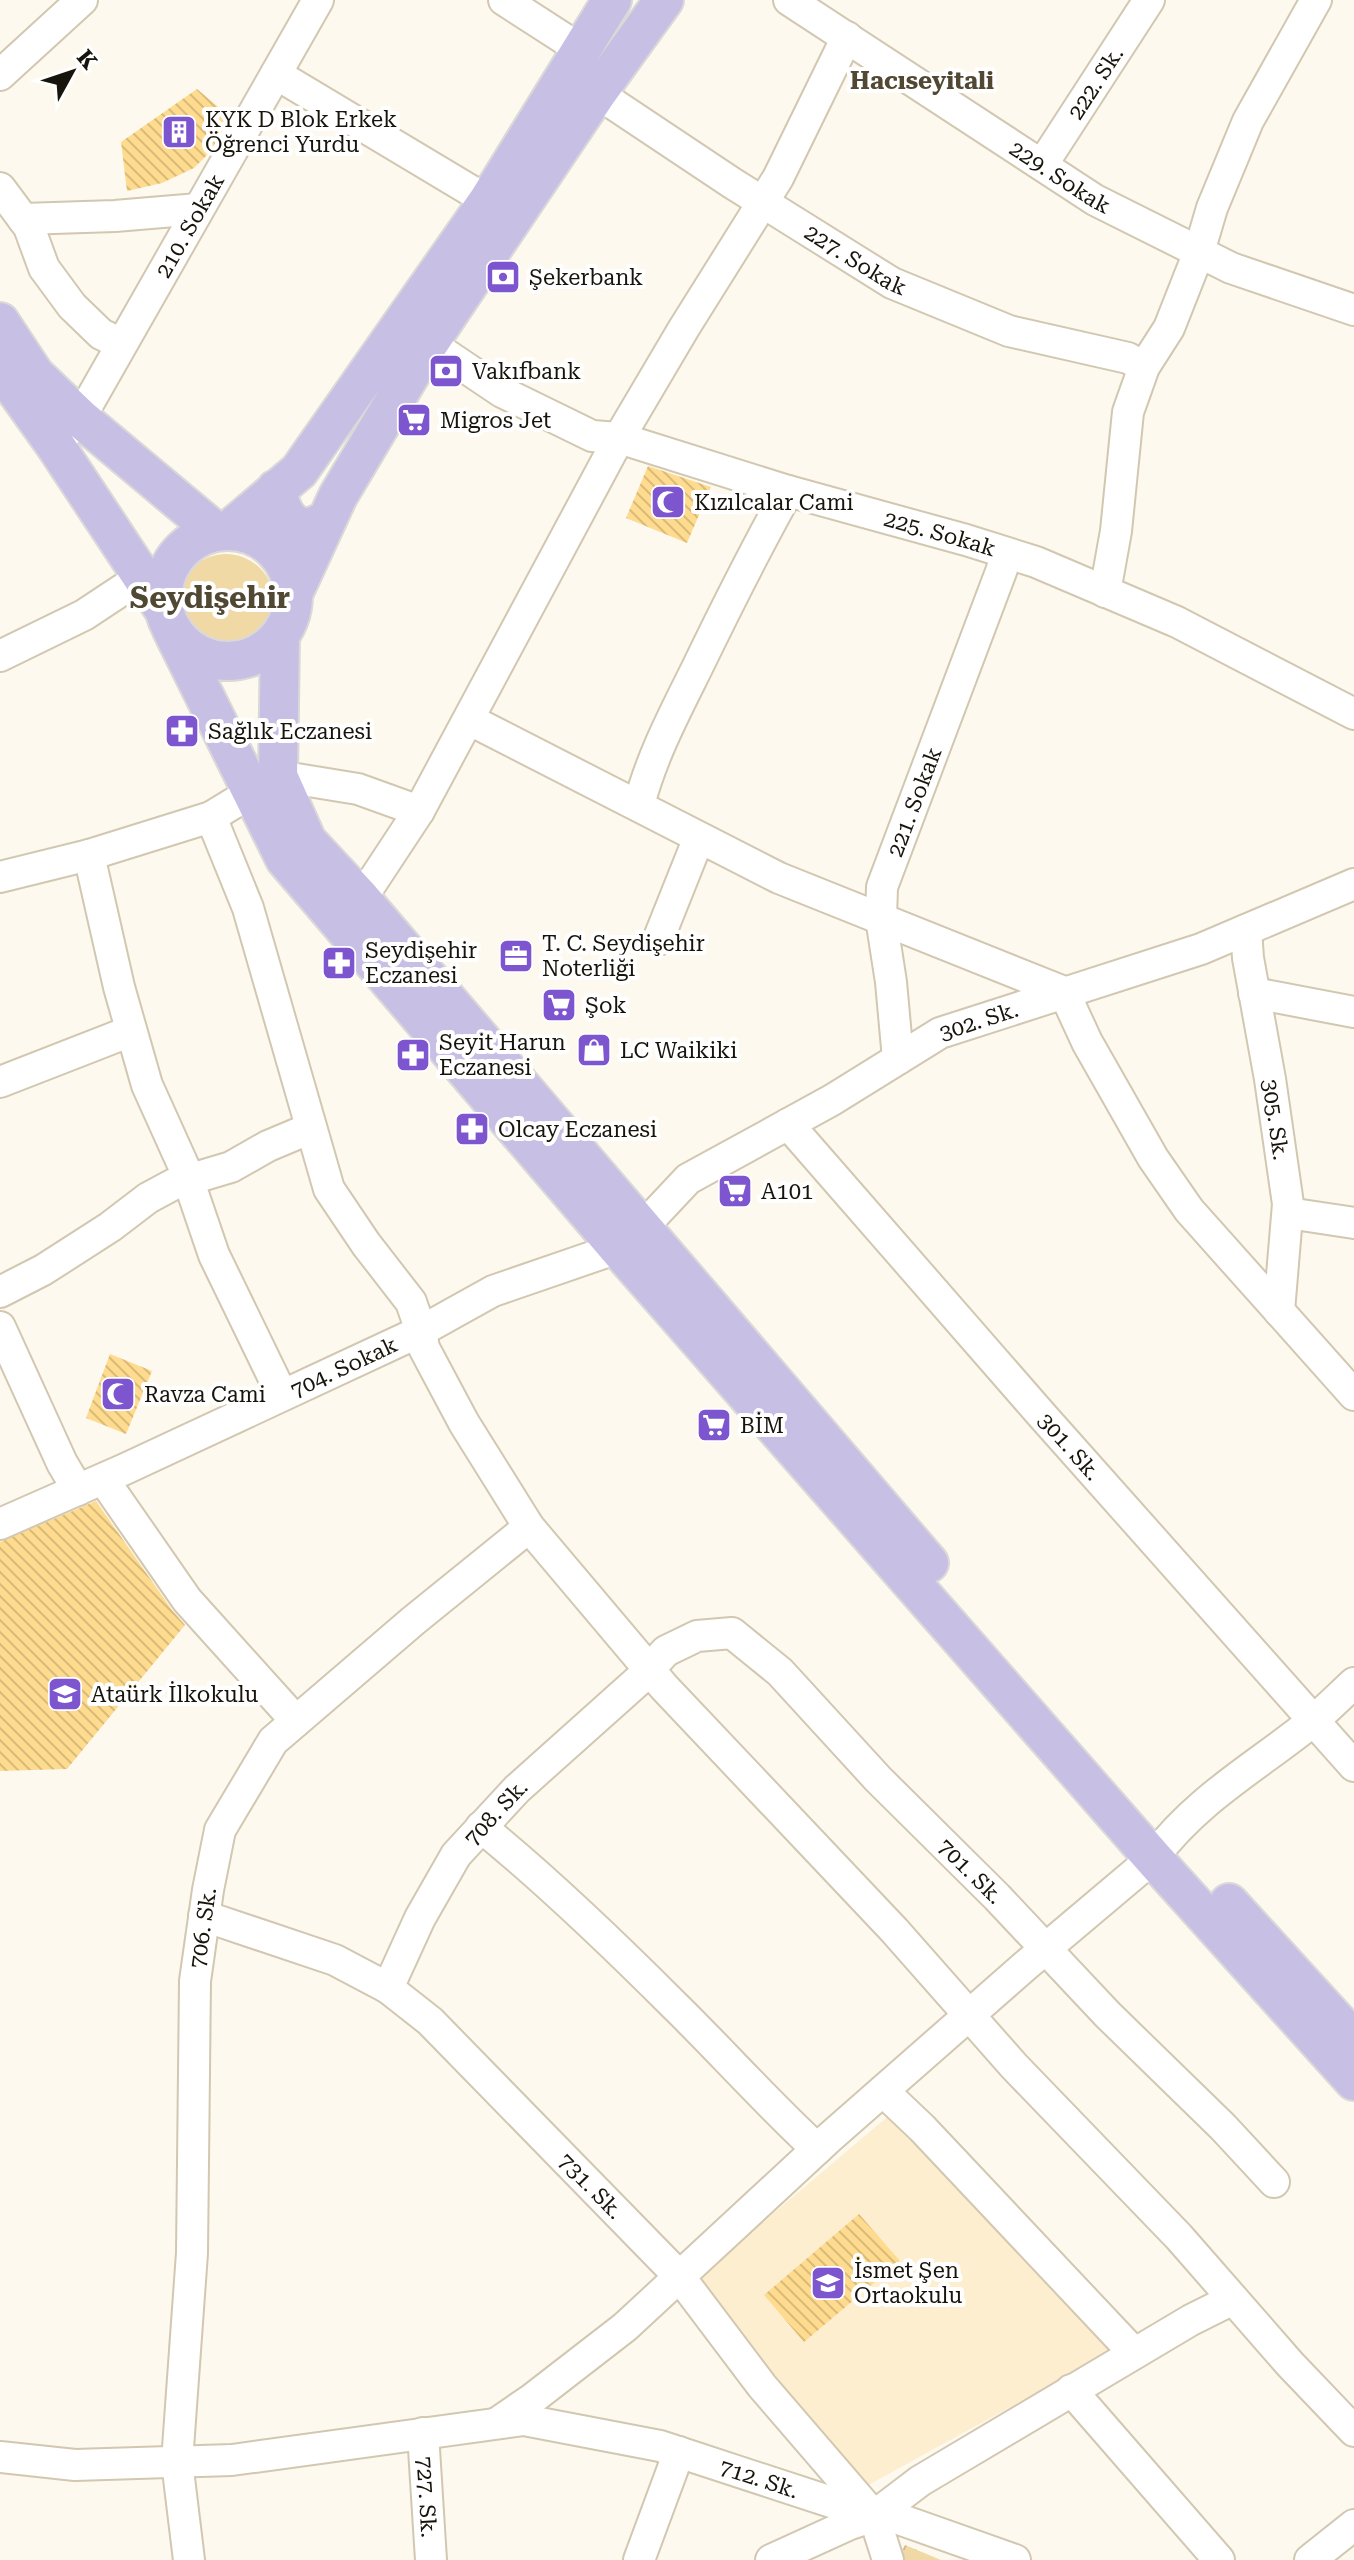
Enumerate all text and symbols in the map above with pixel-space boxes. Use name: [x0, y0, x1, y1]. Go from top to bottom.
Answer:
north arrow: [32, 32, 112, 112]
street label: 222. Sk.: [1063, 42, 1128, 124]
text: K: [72, 45, 102, 74]
district label: Hacıseyitali: [850, 67, 994, 95]
place label: KYK D Blok Erkek Öğrenci Yurdu: [205, 107, 397, 157]
building icon: KYK D Blok Erkek Öğrenci Yurdu: [160, 113, 198, 151]
street label: 229. Sokak: [1005, 136, 1115, 219]
street label: 210. Sokak: [151, 170, 229, 282]
street label: 227. Sokak: [800, 220, 910, 301]
bank icon: Şekerbank: [484, 258, 522, 296]
place label: Şekerbank: [529, 265, 643, 290]
bank icon: Vakıfbank: [427, 352, 465, 390]
place label: Vakıfbank: [472, 359, 581, 384]
supermarket icon: Migros Jet: [395, 401, 433, 439]
place label: Migros Jet: [440, 408, 551, 433]
mosque icon: Kızılcalar Cami: [649, 483, 687, 521]
place label: Kızılcalar Cami: [694, 490, 854, 515]
street label: 225. Sokak: [881, 506, 999, 562]
district label: Seydişehir: [130, 580, 290, 615]
pharmacy icon: Sağlık Eczanesi: [163, 712, 201, 750]
place label: Sağlık Eczanesi: [208, 719, 372, 744]
street label: 221. Sokak: [883, 744, 947, 860]
place label: T. C. Seydişehir Noterliği: [542, 931, 705, 981]
office icon: T. C. Seydişehir Noterliği: [497, 937, 535, 975]
place label: Seydişehir Eczanesi: [365, 938, 477, 988]
pharmacy icon: Seydişehir Eczanesi: [320, 944, 358, 982]
supermarket icon: Şok: [540, 986, 578, 1024]
place label: Şok: [585, 993, 627, 1018]
street label: 302. Sk.: [936, 997, 1021, 1045]
place label: Seyit Harun Eczanesi: [439, 1030, 566, 1080]
shop icon: LC Waikiki: [575, 1031, 613, 1069]
pharmacy icon: Seyit Harun Eczanesi: [394, 1036, 432, 1074]
place label: LC Waikiki: [620, 1038, 737, 1063]
street label: 305. Sk.: [1257, 1077, 1294, 1162]
pharmacy icon: Olcay Eczanesi: [453, 1110, 491, 1148]
place label: Olcay Eczanesi: [498, 1117, 657, 1142]
supermarket icon: A101: [716, 1172, 754, 1210]
place label: A101: [761, 1179, 813, 1204]
street label: 704. Sokak: [287, 1332, 401, 1403]
mosque icon: Ravza Cami: [99, 1375, 137, 1413]
place label: Ravza Cami: [144, 1382, 266, 1407]
supermarket icon: BİM: [695, 1406, 733, 1444]
street label: 301. Sk.: [1033, 1408, 1106, 1485]
place label: BİM: [740, 1412, 784, 1438]
school or university icon: Ataürk İlkokulu: [46, 1675, 84, 1713]
place label: Ataürk İlkokulu: [91, 1681, 258, 1707]
street label: 708. Sk.: [459, 1774, 533, 1851]
street label: 701. Sk.: [933, 1834, 1009, 1909]
street label: 706. Sk.: [185, 1886, 221, 1970]
street label: 731. Sk.: [553, 2148, 628, 2224]
place label: İsmet Şen Ortaokulu: [854, 2257, 962, 2308]
school or university icon: İsmet Şen Ortaokulu: [809, 2264, 847, 2302]
street label: 712. Sk.: [716, 2454, 802, 2503]
street label: 727. Sk.: [411, 2455, 442, 2538]

